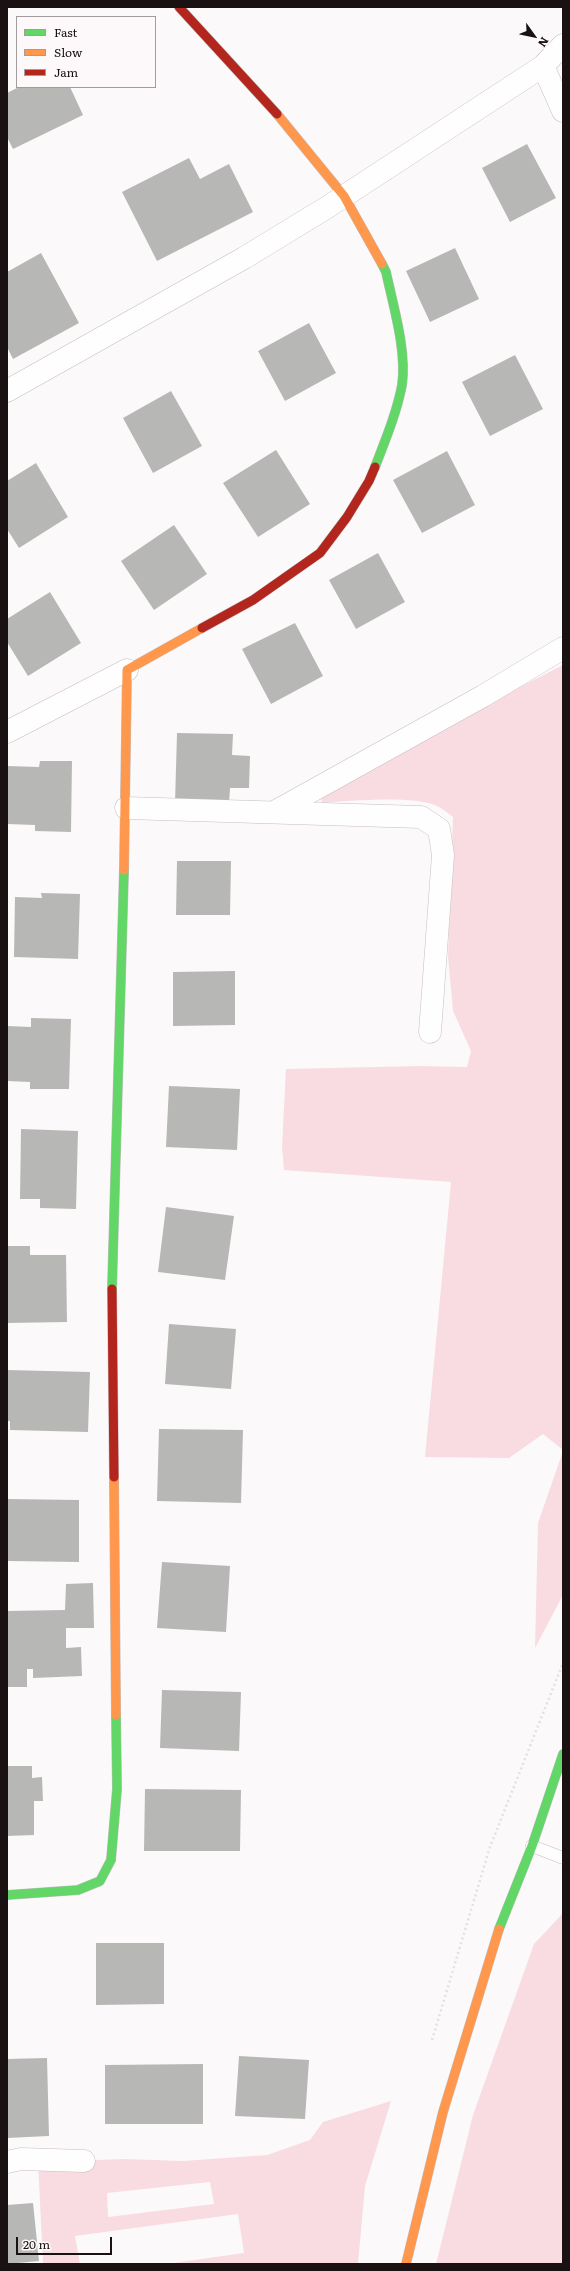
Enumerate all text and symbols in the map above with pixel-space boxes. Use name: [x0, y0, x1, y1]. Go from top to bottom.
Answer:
legend: [16, 16, 156, 88]
north arrow: [514, 16, 554, 56]
text: Fast: [54, 23, 77, 41]
text: N: [535, 34, 553, 51]
text: Slow: [54, 43, 82, 61]
text: Jam: [54, 63, 78, 81]
scale bar: [18, 2229, 114, 2255]
text: 20 m: [23, 2235, 50, 2253]

